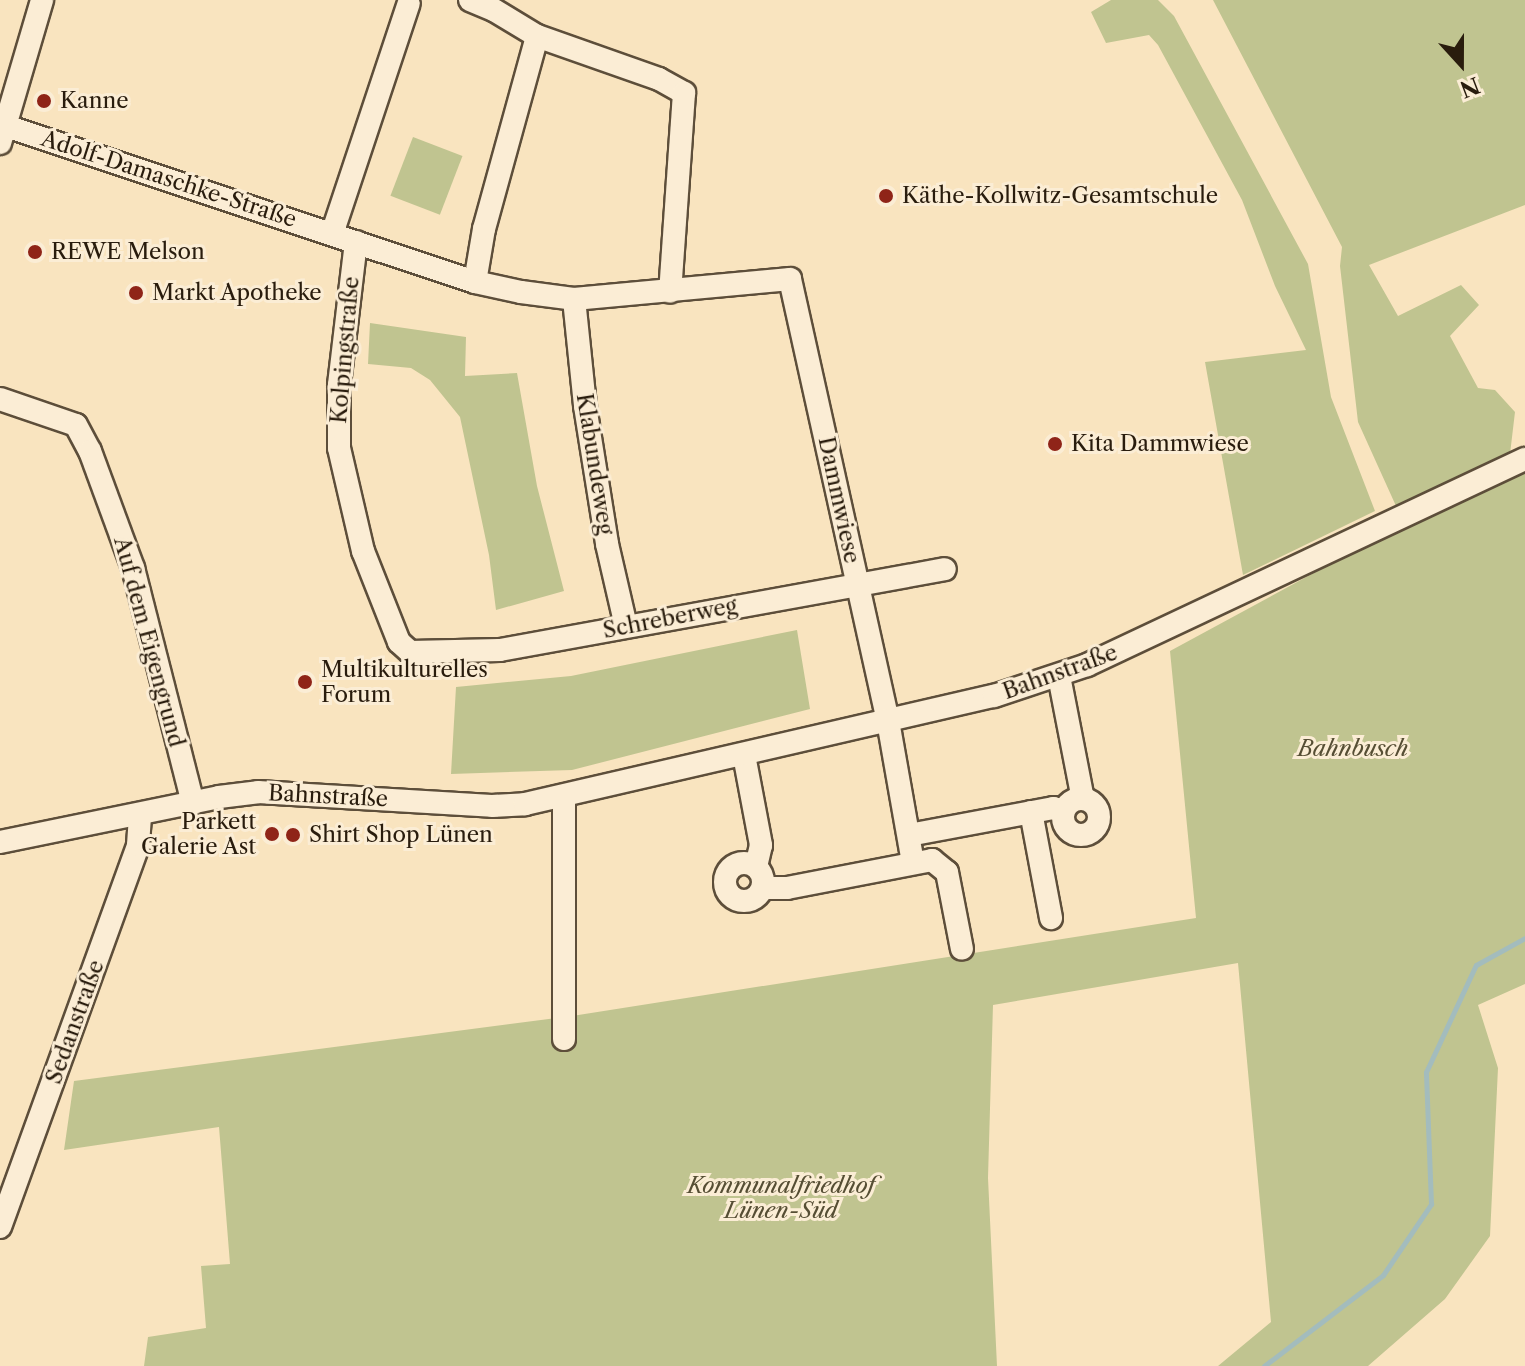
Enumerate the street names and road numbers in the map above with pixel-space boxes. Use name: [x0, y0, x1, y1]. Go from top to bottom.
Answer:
street label: Adolf-Damaschke-Straße: [38, 125, 300, 233]
street label: Kolpingstraße: [325, 275, 365, 425]
street label: Klabundeweg: [571, 391, 619, 537]
street label: Dammwiese: [813, 434, 865, 566]
street label: Auf dem Eigengrund: [108, 534, 190, 750]
street label: Schreberweg: [601, 592, 739, 644]
street label: Bahnstraße: [999, 639, 1121, 705]
street label: Bahnstraße: [267, 780, 389, 812]
street label: Sedanstraße: [40, 956, 110, 1088]

